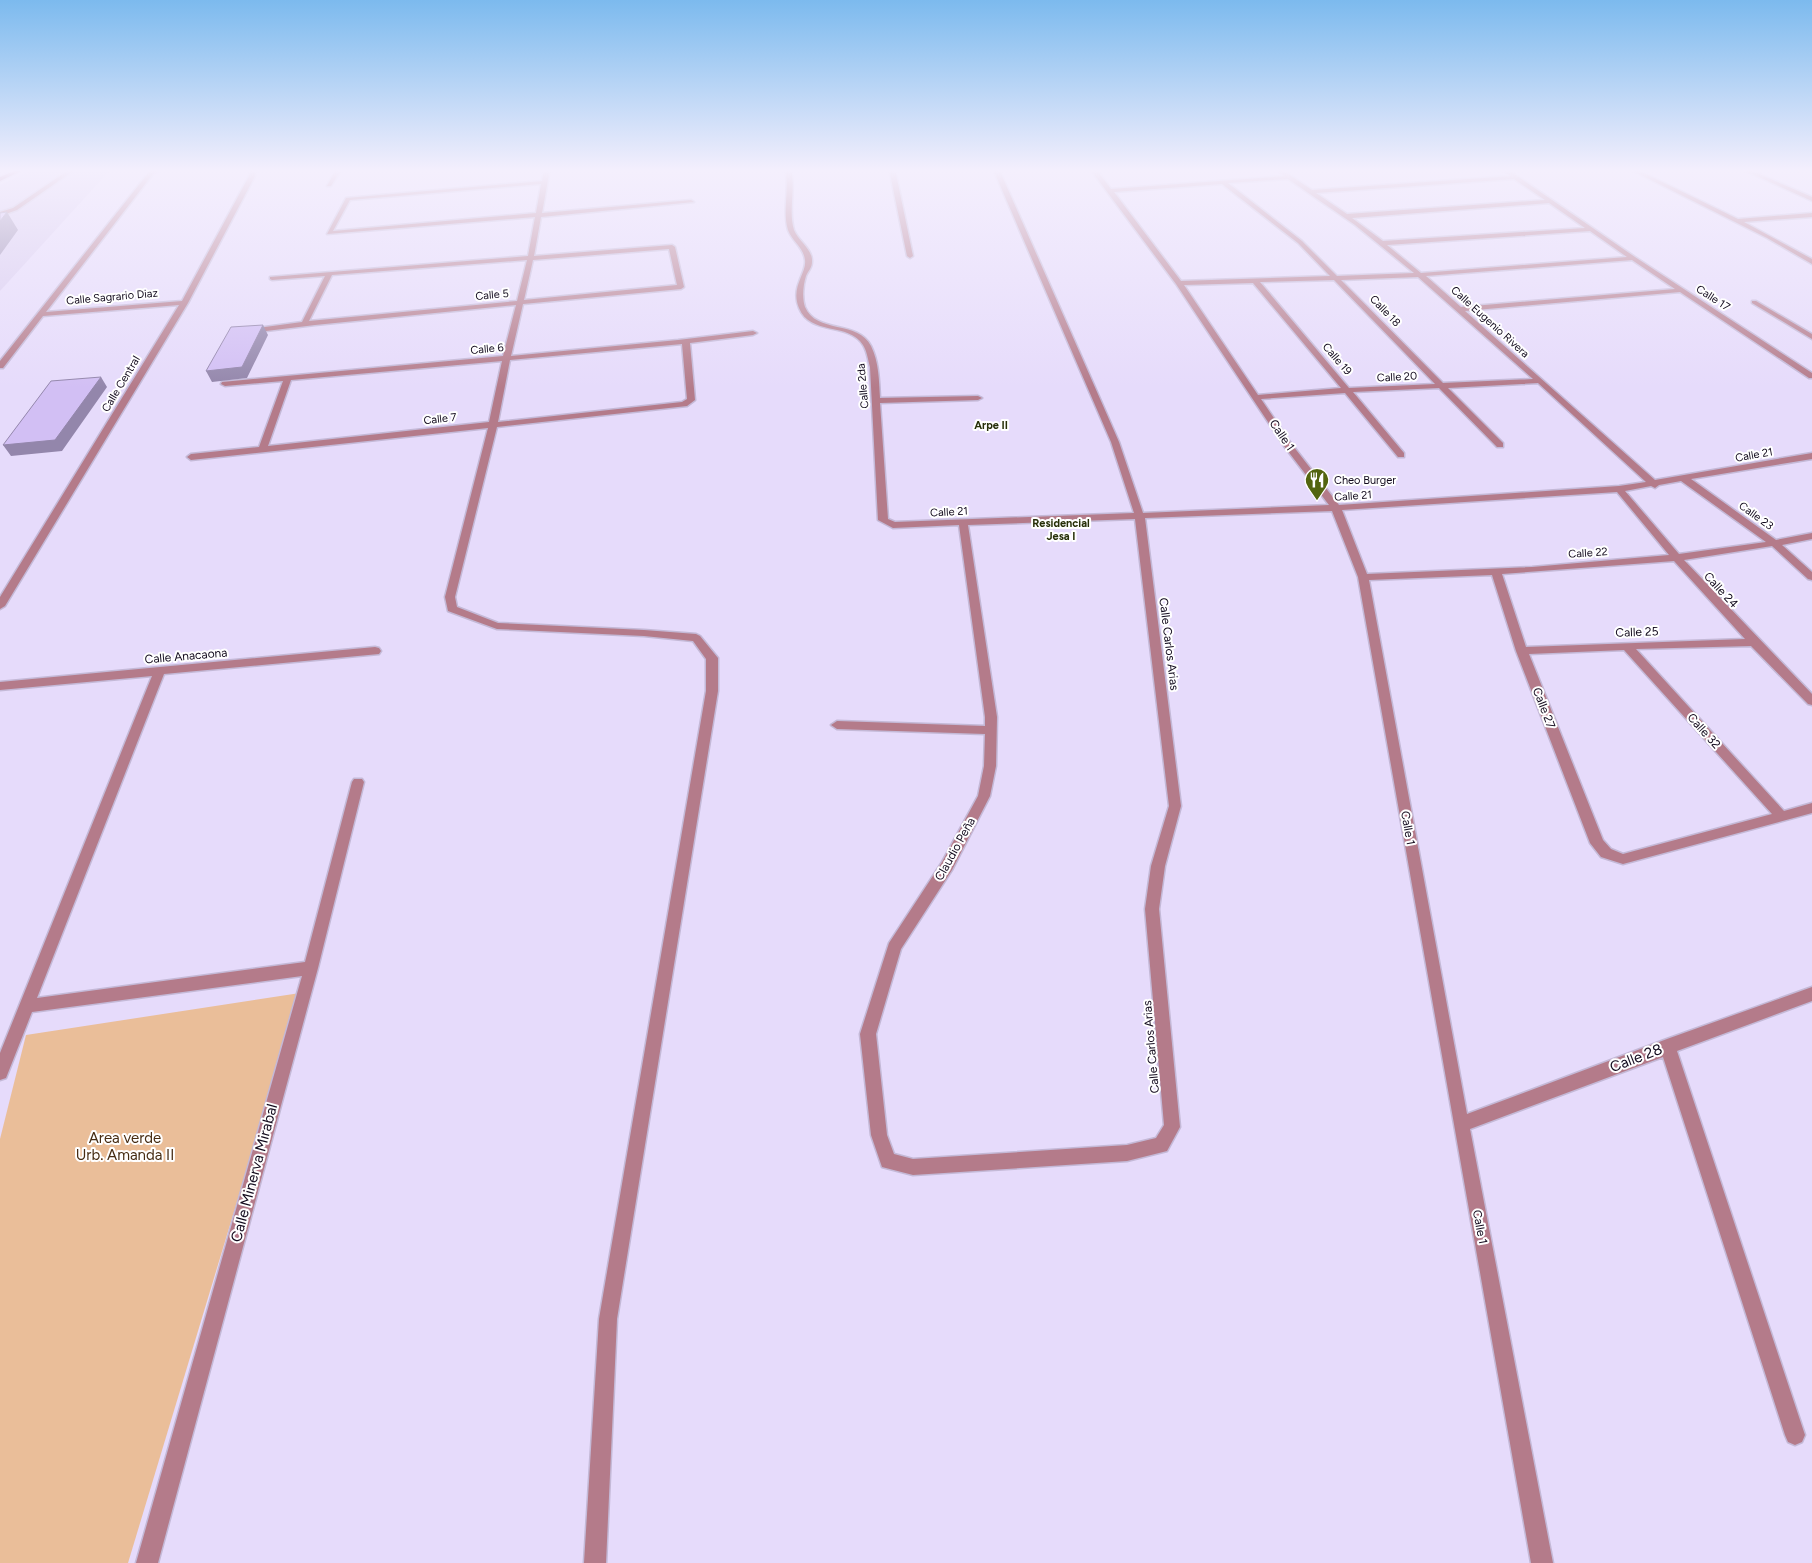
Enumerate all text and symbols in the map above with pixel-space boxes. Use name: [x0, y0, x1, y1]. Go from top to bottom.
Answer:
street label: Calle 17: [1694, 282, 1732, 314]
street label: Calle Eugenio Rivera: [1448, 284, 1532, 360]
street label: Calle Sagrario Diaz: [66, 287, 158, 307]
street label: Calle 5: [475, 287, 509, 303]
street label: Calle 18: [1367, 293, 1403, 330]
street label: Calle 19: [1320, 340, 1354, 378]
street label: Calle 6: [470, 341, 504, 357]
street label: Calle Central: [99, 354, 143, 414]
street label: Calle 2da: [855, 363, 871, 409]
street label: Calle 20: [1377, 369, 1417, 385]
street label: Calle 7: [423, 411, 457, 427]
street label: Calle 1: [1267, 417, 1297, 453]
district label: Arpe II: [974, 419, 1008, 432]
street label: Calle 21: [1734, 445, 1774, 465]
restaurant icon: Cheo Burger: [1304, 467, 1330, 501]
place label: Cheo Burger: [1334, 474, 1396, 487]
street label: Calle 21: [1334, 488, 1372, 504]
street label: Calle 23: [1736, 499, 1776, 533]
street label: Calle 21: [930, 505, 968, 519]
district label: Residencial Jesa I: [1032, 517, 1090, 543]
street label: Calle 22: [1568, 545, 1608, 561]
street label: Calle 24: [1701, 569, 1741, 611]
street label: Calle Carlos Arias: [1156, 597, 1182, 692]
street label: Calle 25: [1615, 624, 1659, 640]
street label: Calle Anacaona: [144, 645, 228, 667]
street label: Calle 27: [1530, 686, 1558, 731]
street label: Calle 32: [1684, 710, 1724, 752]
street label: Calle 1: [1398, 810, 1418, 846]
street label: Claudio Peña: [932, 815, 978, 883]
street label: Calle Carlos Arias: [1140, 1000, 1162, 1094]
street label: Calle 28: [1607, 1040, 1665, 1076]
street label: Calle Minerva Mirabal: [227, 1102, 281, 1244]
park label: Area verde Urb. Amanda II: [76, 1129, 174, 1164]
street label: Calle 1: [1470, 1209, 1490, 1245]

